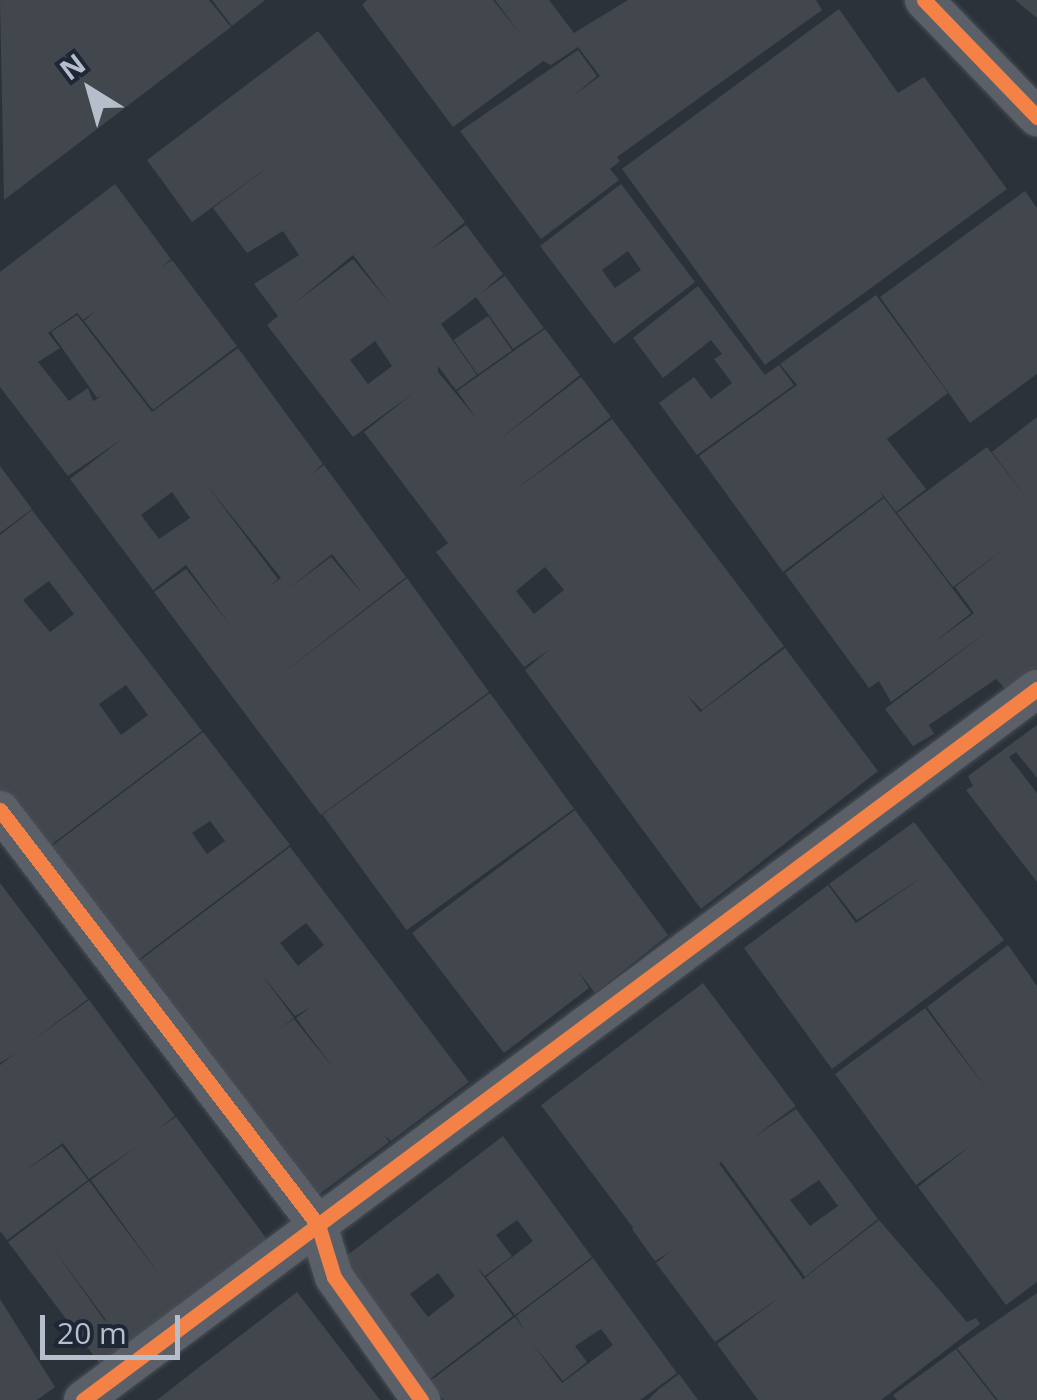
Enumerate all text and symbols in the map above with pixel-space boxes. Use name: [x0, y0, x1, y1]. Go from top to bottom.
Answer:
north arrow: [40, 40, 140, 140]
text: N: [51, 44, 92, 88]
scale bar: [45, 1295, 185, 1357]
text: 20 m: [57, 1312, 127, 1353]

